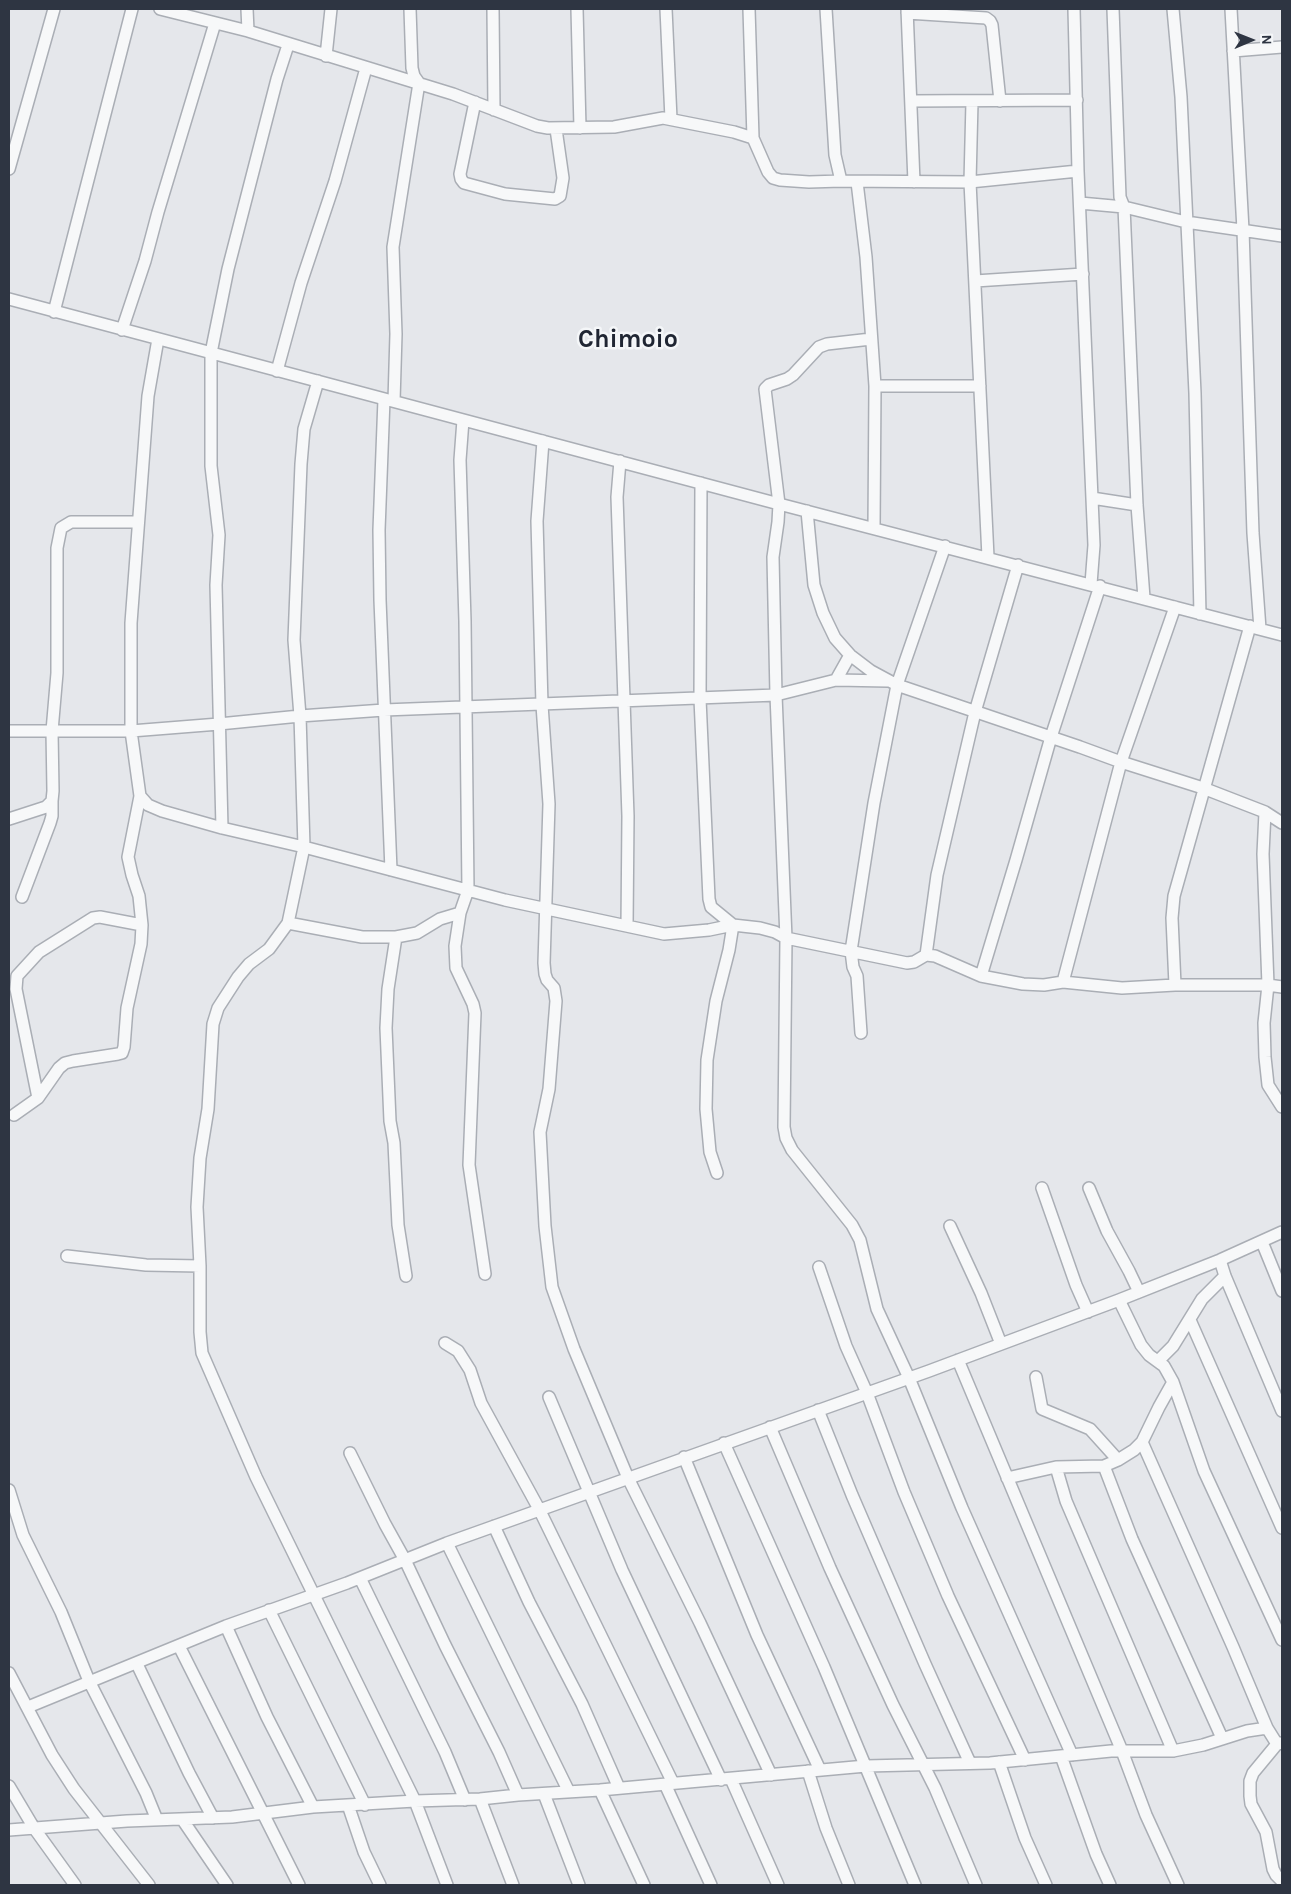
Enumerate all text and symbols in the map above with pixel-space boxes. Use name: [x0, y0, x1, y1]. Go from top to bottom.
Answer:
north arrow: [1226, 15, 1276, 65]
text: N: [1258, 35, 1275, 45]
district label: Chimoio: [578, 325, 678, 355]

